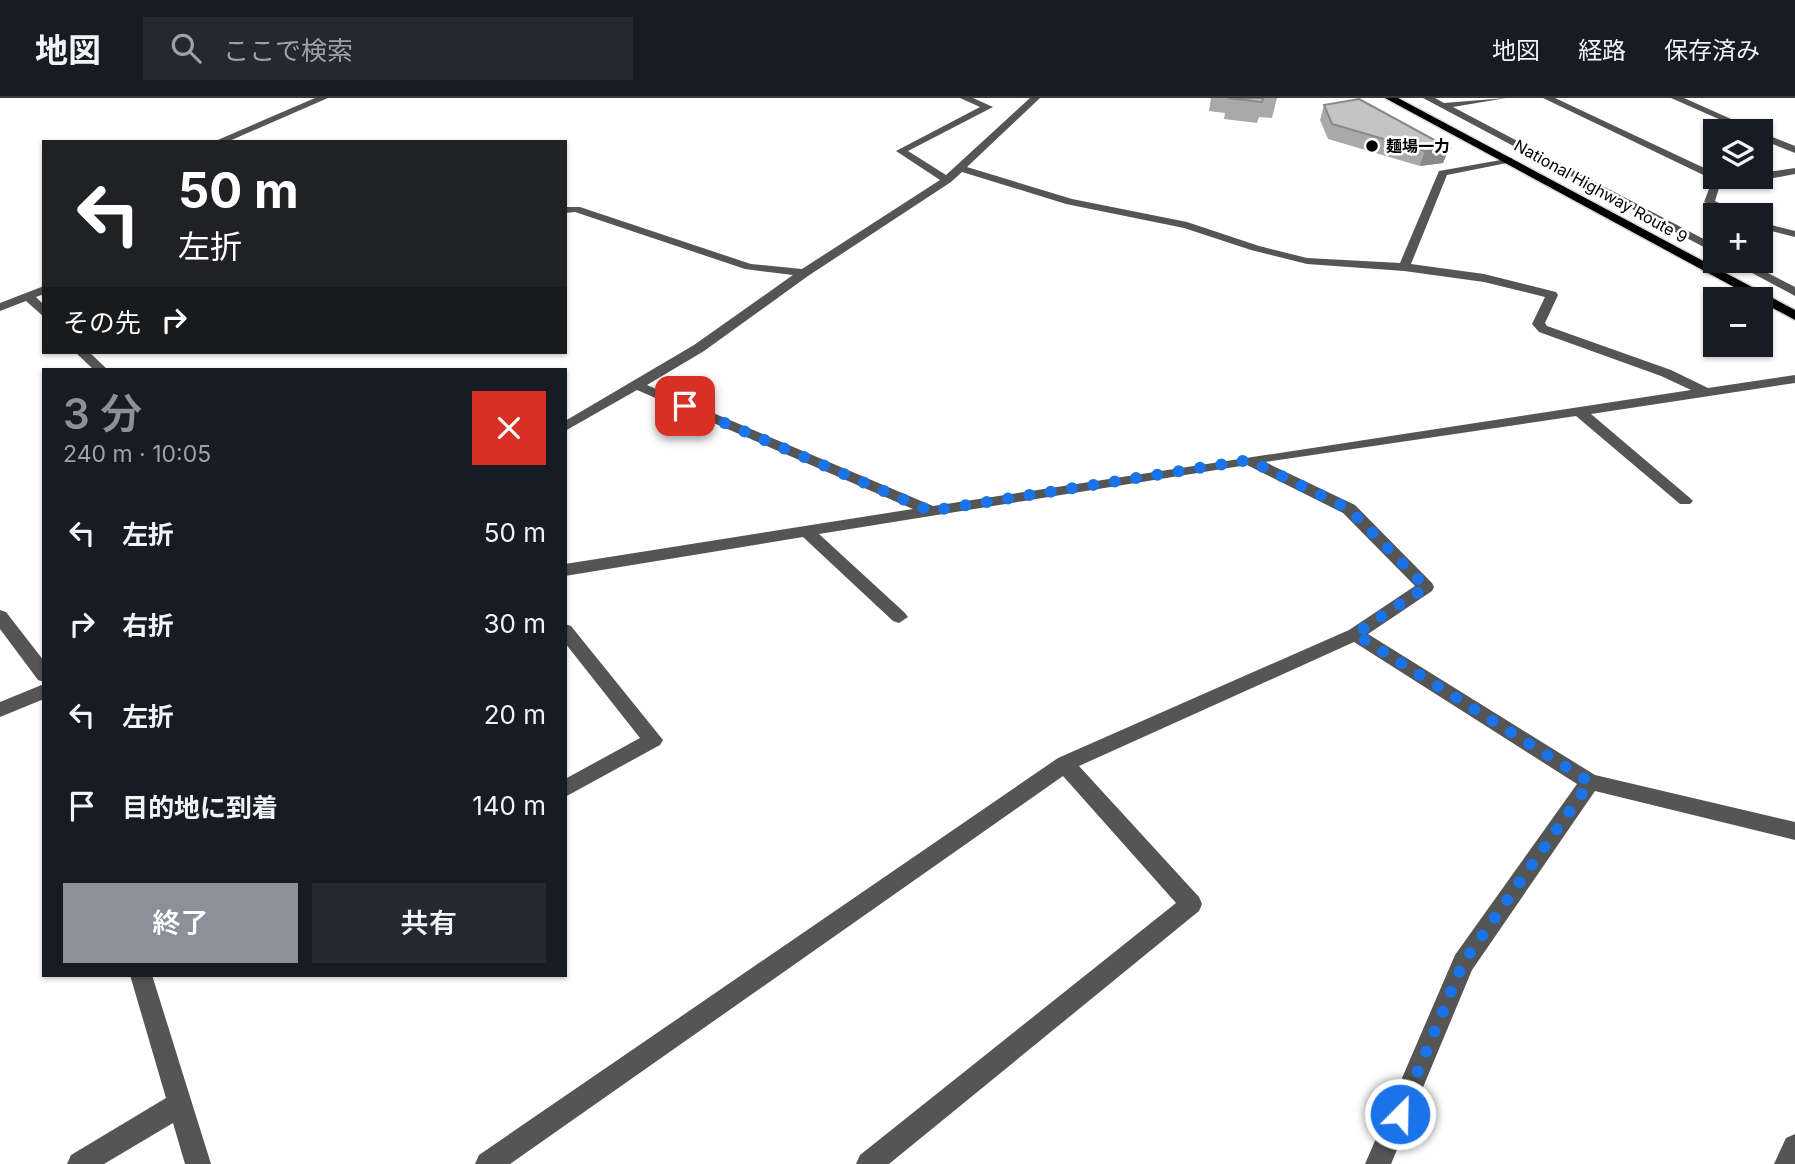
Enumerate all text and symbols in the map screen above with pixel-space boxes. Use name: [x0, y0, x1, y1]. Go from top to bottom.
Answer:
search box: [143, 17, 633, 80]
icon: search: [167, 29, 205, 67]
text: 地図: [35, 30, 101, 70]
text: ここで検索: [223, 35, 353, 66]
text: 地図: [1492, 36, 1540, 65]
text: 経路: [1578, 36, 1626, 65]
text: 保存済み: [1664, 36, 1760, 65]
map controls: [1703, 119, 1773, 357]
button: layers: [1703, 119, 1773, 189]
street label: National Highway Route 9: [1511, 135, 1691, 247]
place label: 麺場一力: [1386, 136, 1450, 156]
marker: 麺場一力: [1364, 138, 1380, 154]
text: 50 m: [178, 161, 299, 220]
icon: left: [63, 168, 154, 259]
button: +: [1703, 203, 1773, 273]
text: 左折: [178, 227, 242, 266]
button: −: [1703, 287, 1773, 357]
icon: right: [155, 301, 193, 339]
text: その先: [63, 307, 141, 338]
pin: [655, 376, 715, 436]
icon: arrive: [666, 387, 704, 425]
text: 3 分: [63, 388, 142, 439]
button: close: [472, 391, 546, 465]
text: 240 m · 10:05: [63, 440, 211, 468]
icon: left: [63, 514, 101, 552]
text: 50 m: [484, 517, 546, 548]
text: 左折: [122, 519, 174, 550]
icon: right: [63, 605, 101, 643]
text: 30 m: [483, 608, 546, 639]
text: 右折: [122, 610, 174, 641]
icon: left: [63, 696, 101, 734]
text: 20 m: [484, 699, 546, 730]
text: 左折: [122, 701, 174, 732]
icon: arrive: [63, 787, 101, 825]
text: 140 m: [472, 790, 546, 821]
text: 目的地に到着: [122, 792, 278, 823]
button: 終了: [63, 883, 298, 963]
button: 共有: [312, 883, 546, 963]
position arrow: [1363, 1077, 1437, 1151]

